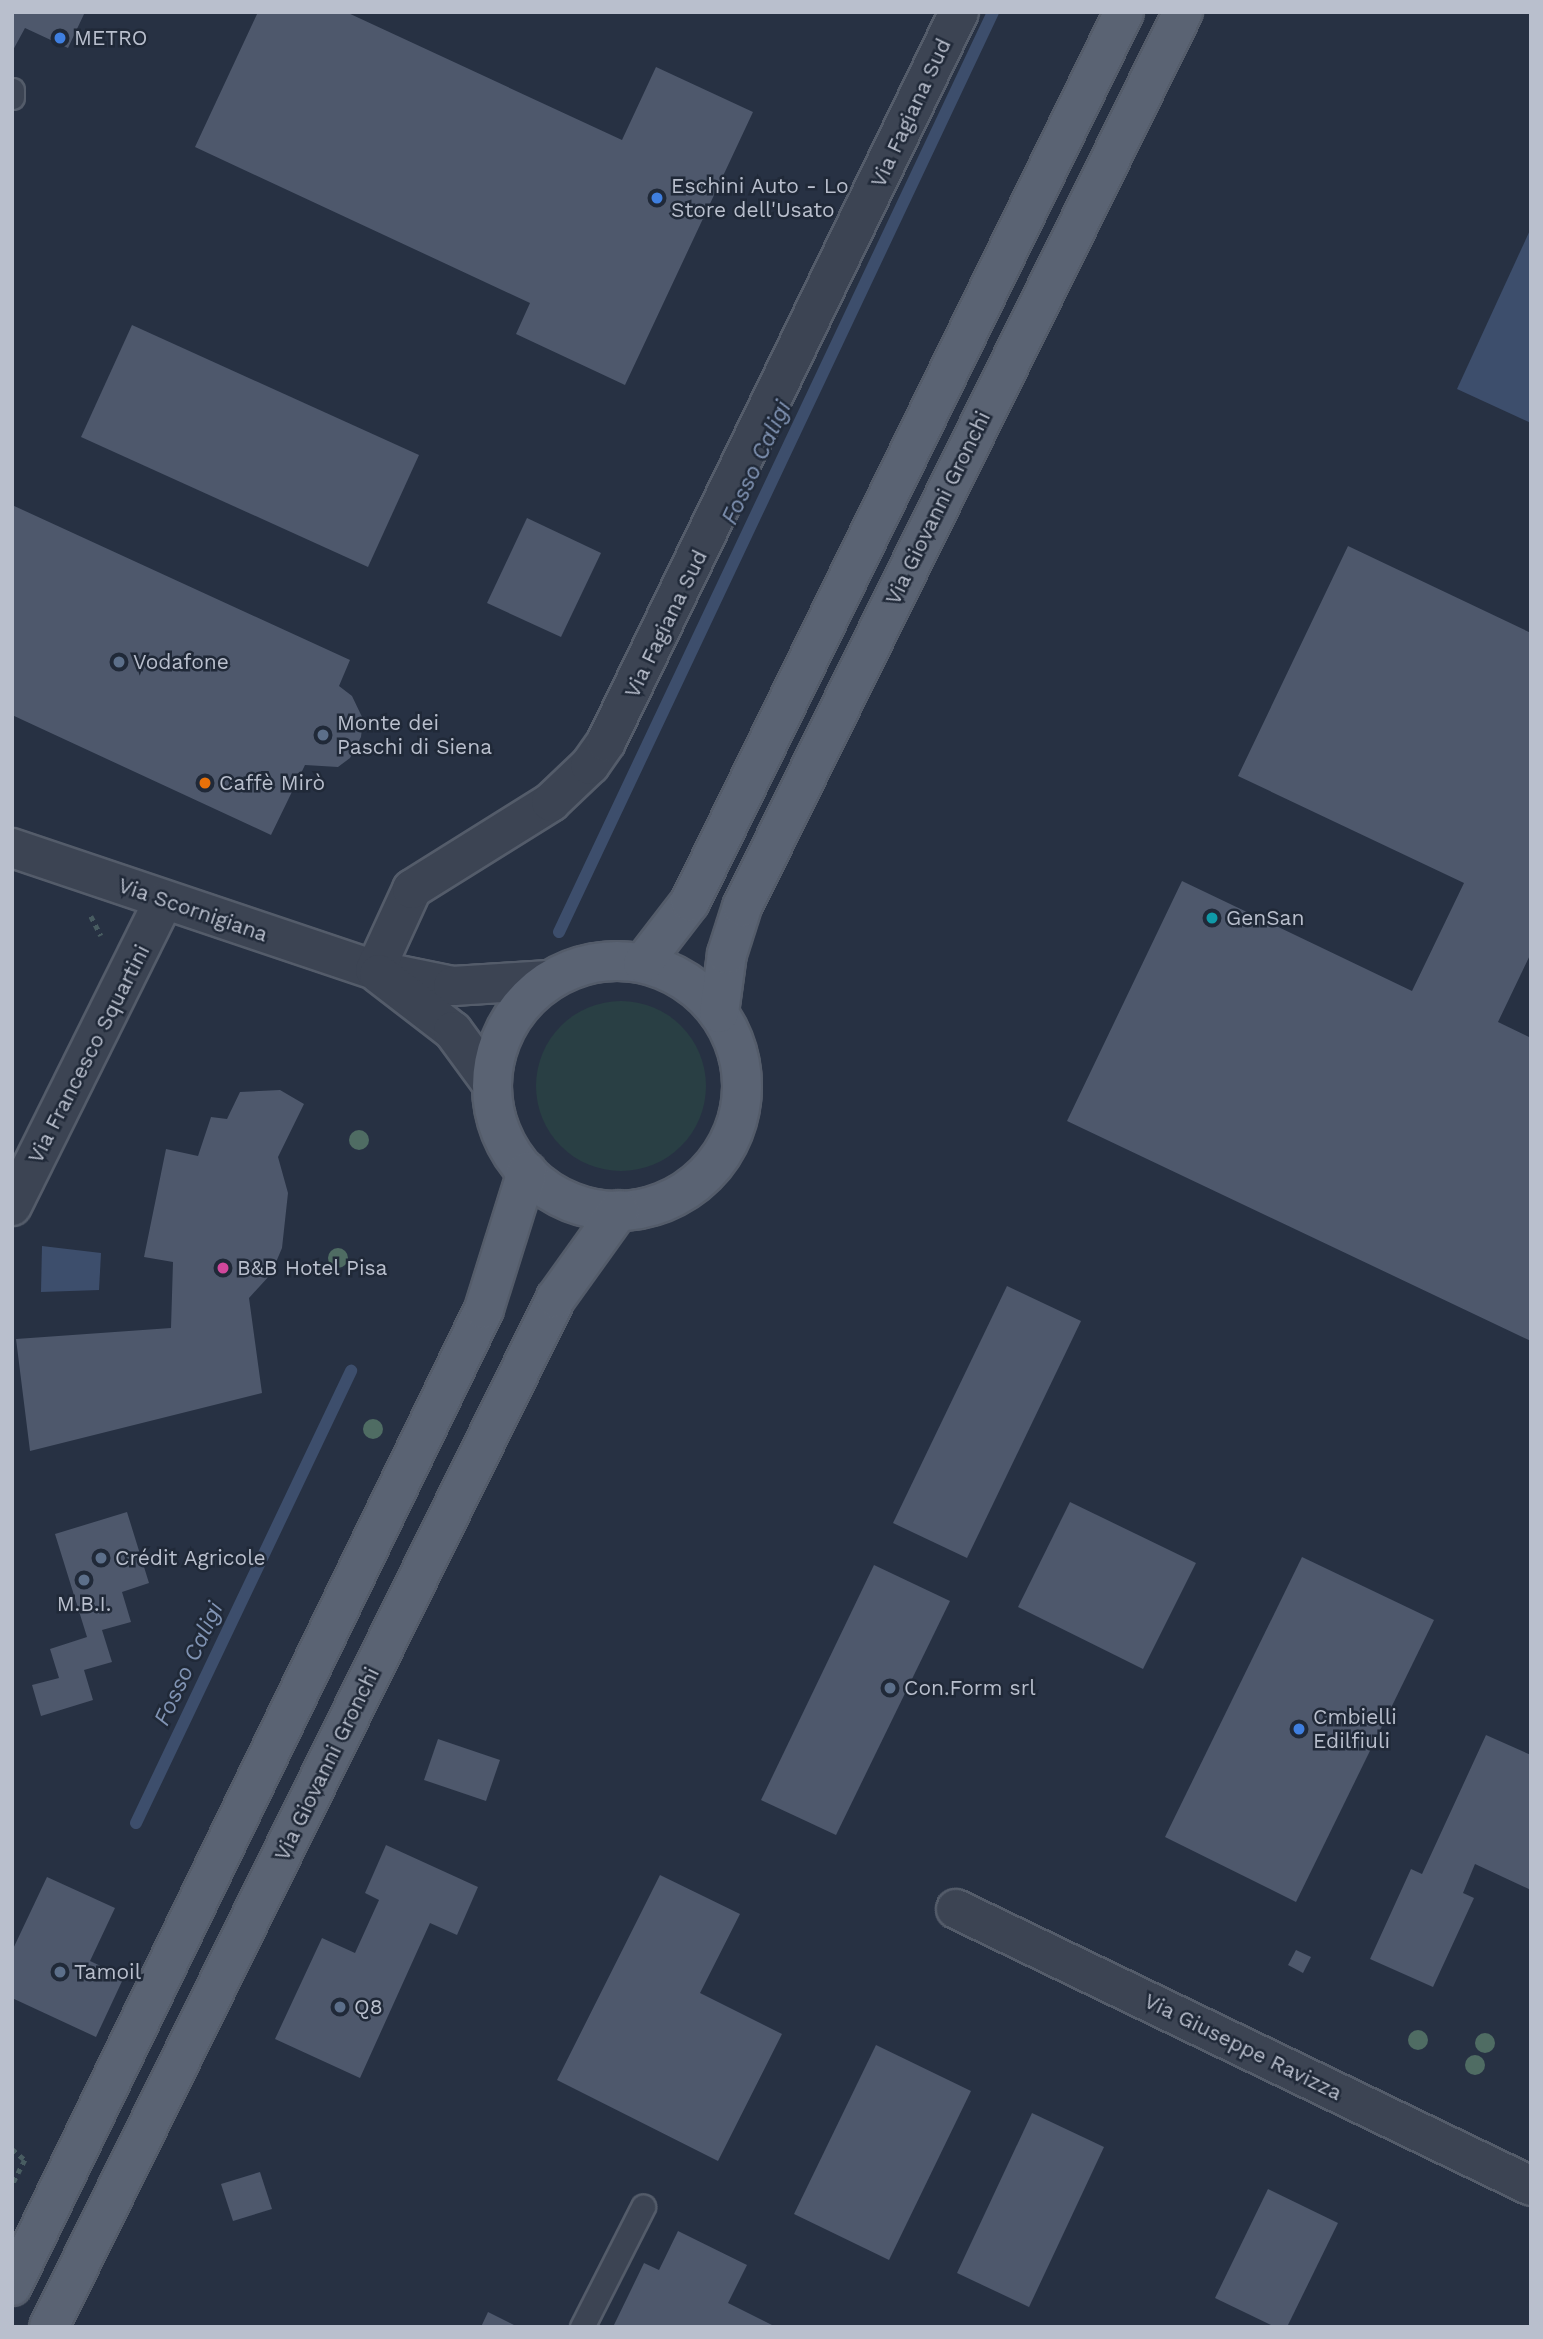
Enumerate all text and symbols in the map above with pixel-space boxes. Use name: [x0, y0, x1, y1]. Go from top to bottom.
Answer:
place label: METRO: [74, 25, 148, 51]
marker: METRO: [52, 30, 68, 46]
street label: Via Fagiana Sud: [865, 34, 957, 192]
place label: Eschini Auto - Lo Store dell'Usato: [671, 173, 849, 223]
marker: Eschini Auto - Lo Store dell'Usato: [649, 190, 665, 206]
water label: Fosso Caligi: [716, 397, 798, 529]
street label: Via Giovanni Gronchi: [880, 407, 996, 609]
street label: Via Fagiana Sud: [619, 546, 713, 702]
place label: Vodafone: [133, 649, 229, 675]
marker: Vodafone: [111, 654, 127, 670]
place label: Monte dei Paschi di Siena: [337, 710, 492, 760]
marker: Monte dei Paschi di Siena: [315, 727, 331, 743]
place label: Caffè Mirò: [219, 770, 325, 796]
marker: Caffè Mirò: [197, 775, 213, 791]
street label: Via Scornigiana: [115, 873, 271, 947]
place label: GenSan: [1226, 905, 1304, 931]
marker: GenSan: [1204, 910, 1220, 926]
street label: Via Francesco Squartini: [23, 940, 155, 1168]
place label: B&B Hotel Pisa: [237, 1255, 388, 1281]
marker: B&B Hotel Pisa: [215, 1260, 231, 1276]
place label: Crédit Agricole: [115, 1545, 267, 1571]
marker: Crédit Agricole: [93, 1550, 109, 1566]
marker: M.B.I.: [76, 1572, 92, 1588]
place label: M.B.I.: [57, 1591, 111, 1617]
water label: Fosso Caligi: [148, 1598, 230, 1730]
street label: Via Giovanni Gronchi: [269, 1663, 385, 1865]
place label: Con.Form srl: [904, 1675, 1036, 1701]
marker: Con.Form srl: [882, 1680, 898, 1696]
place label: Cmbielli Edilfiuli: [1313, 1704, 1397, 1754]
marker: Cmbielli Edilfiuli: [1291, 1721, 1307, 1737]
place label: Tamoil: [74, 1959, 141, 1985]
marker: Tamoil: [52, 1964, 68, 1980]
street label: Via Giuseppe Ravizza: [1140, 1988, 1346, 2106]
place label: Q8: [354, 1994, 383, 2020]
marker: Q8: [332, 1999, 348, 2015]

